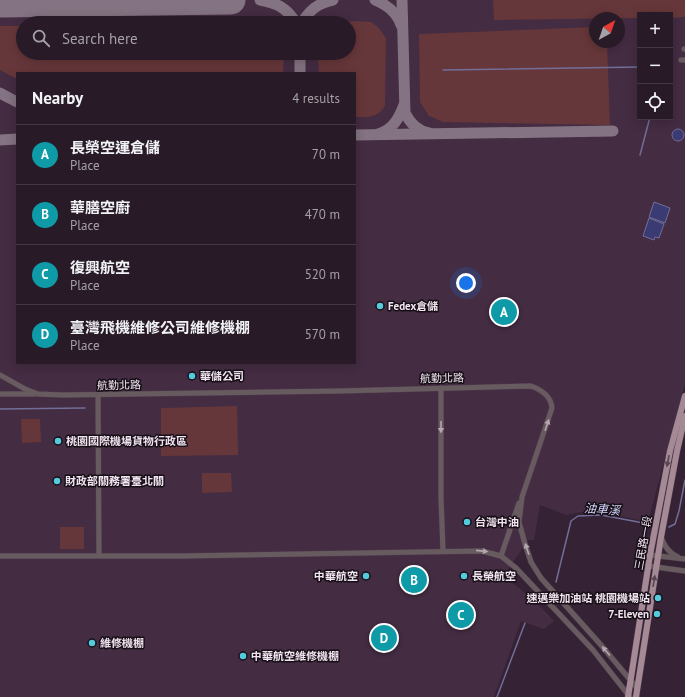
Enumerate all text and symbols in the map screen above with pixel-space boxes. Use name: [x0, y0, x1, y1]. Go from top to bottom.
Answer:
north arrow: [589, 12, 625, 48]
map controls: [637, 12, 673, 120]
button: +: [637, 12, 673, 48]
search box: [16, 16, 356, 60]
icon: search: [30, 27, 52, 49]
text: Search here: [62, 29, 138, 48]
button: −: [637, 48, 673, 84]
button: locate: [637, 84, 673, 120]
text: Nearby: [32, 87, 83, 109]
text: 4 results: [292, 90, 340, 107]
text: 長榮空運倉儲: [70, 138, 160, 157]
text: A: [41, 146, 49, 163]
text: 70 m: [312, 146, 340, 163]
text: Place: [70, 157, 100, 174]
text: 華膳空廚: [70, 198, 130, 217]
text: B: [41, 206, 49, 223]
text: 470 m: [305, 206, 340, 223]
text: Place: [70, 217, 100, 234]
text: 復興航空: [70, 258, 130, 277]
text: C: [41, 266, 49, 283]
text: 520 m: [305, 266, 340, 283]
your location: [456, 273, 476, 293]
text: Place: [70, 277, 100, 294]
pin: A: [491, 297, 517, 327]
place label: Fedex倉儲: [388, 299, 438, 313]
marker: Fedex倉儲: [375, 301, 385, 311]
text: 臺灣飛機維修公司維修機棚: [70, 318, 250, 337]
text: D: [41, 326, 49, 343]
text: 570 m: [305, 326, 340, 343]
text: Place: [70, 337, 100, 354]
place label: 華儲公司: [200, 369, 244, 383]
marker: 華儲公司: [187, 371, 197, 381]
street label: 航勤北路: [420, 371, 464, 385]
street label: 航勤北路: [97, 378, 141, 392]
one-way arrow: [544, 419, 550, 431]
one-way arrow: [438, 421, 444, 434]
place label: 桃園國際機場貨物行政區: [66, 434, 187, 448]
marker: 桃園國際機場貨物行政區: [53, 436, 63, 446]
one-way arrow: [665, 455, 671, 467]
place label: 財政部關務署臺北關: [65, 474, 164, 488]
marker: 財政部關務署臺北關: [52, 476, 62, 486]
water label: 油車溪: [584, 500, 622, 518]
place label: 台灣中油: [475, 515, 519, 529]
street label: 三民路一段: [631, 515, 655, 571]
marker: 台灣中油: [462, 517, 472, 527]
one-way arrow: [524, 543, 530, 555]
one-way arrow: [476, 548, 488, 555]
pin: B: [401, 565, 427, 595]
place label: 中華航空: [314, 569, 358, 583]
place label: 長榮航空: [472, 569, 516, 583]
marker: 中華航空: [361, 571, 371, 581]
marker: 長榮航空: [459, 571, 469, 581]
one-way arrow: [651, 575, 657, 587]
place label: 速邁樂加油站 桃園機場站: [526, 591, 650, 605]
marker: 速邁樂加油站 桃園機場站: [653, 593, 663, 603]
pin: C: [448, 600, 474, 630]
place label: 7-Eleven: [608, 607, 649, 621]
marker: 7-Eleven: [652, 609, 662, 619]
pin: D: [371, 623, 397, 653]
place label: 維修機棚: [100, 636, 144, 650]
marker: 維修機棚: [87, 638, 97, 648]
one-way arrow: [601, 646, 611, 656]
place label: 中華航空維修機棚: [251, 649, 339, 663]
marker: 中華航空維修機棚: [238, 651, 248, 661]

